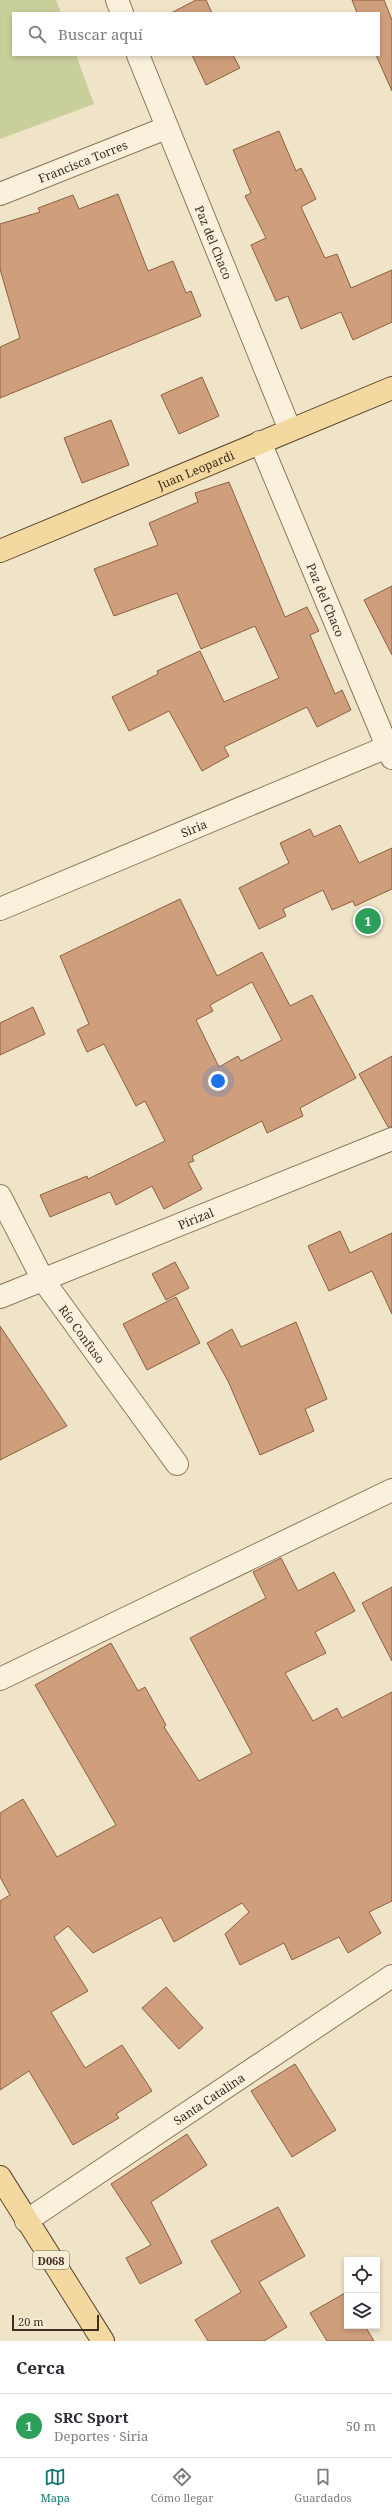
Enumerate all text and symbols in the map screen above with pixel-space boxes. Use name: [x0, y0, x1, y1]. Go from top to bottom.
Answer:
search box: [12, 12, 380, 56]
icon: search: [26, 23, 48, 45]
text: Buscar aquí: [58, 24, 143, 44]
street label: Francisca Torres: [35, 136, 130, 187]
street label: Paz del Chaco: [191, 203, 237, 282]
street label: Juan Leopardi: [154, 446, 237, 493]
street label: Paz del Chaco: [303, 560, 349, 639]
street label: Siria: [178, 815, 209, 841]
pin: 1: [355, 906, 381, 936]
your location: [208, 1071, 228, 1091]
street label: Pirizal: [175, 1203, 216, 1233]
street label: Río Confuso: [55, 1301, 109, 1367]
street label: Santa Catalina: [170, 2069, 248, 2129]
road number: D068: [33, 2251, 69, 2269]
map controls: [344, 2257, 380, 2329]
button: locate: [344, 2257, 380, 2293]
button: layers: [344, 2293, 380, 2329]
scale bar: [12, 2313, 99, 2332]
text: 20 m: [18, 2314, 44, 2329]
text: Cerca: [16, 2356, 65, 2379]
text: SRC Sport: [54, 2407, 129, 2427]
text: 1: [25, 2417, 33, 2435]
text: 50 m: [346, 2417, 376, 2435]
text: Deportes · Siria: [54, 2427, 148, 2445]
tab: Mapa: [40, 2466, 70, 2505]
tab: Cómo llegar: [151, 2466, 213, 2505]
tab: Guardados: [294, 2466, 352, 2505]

